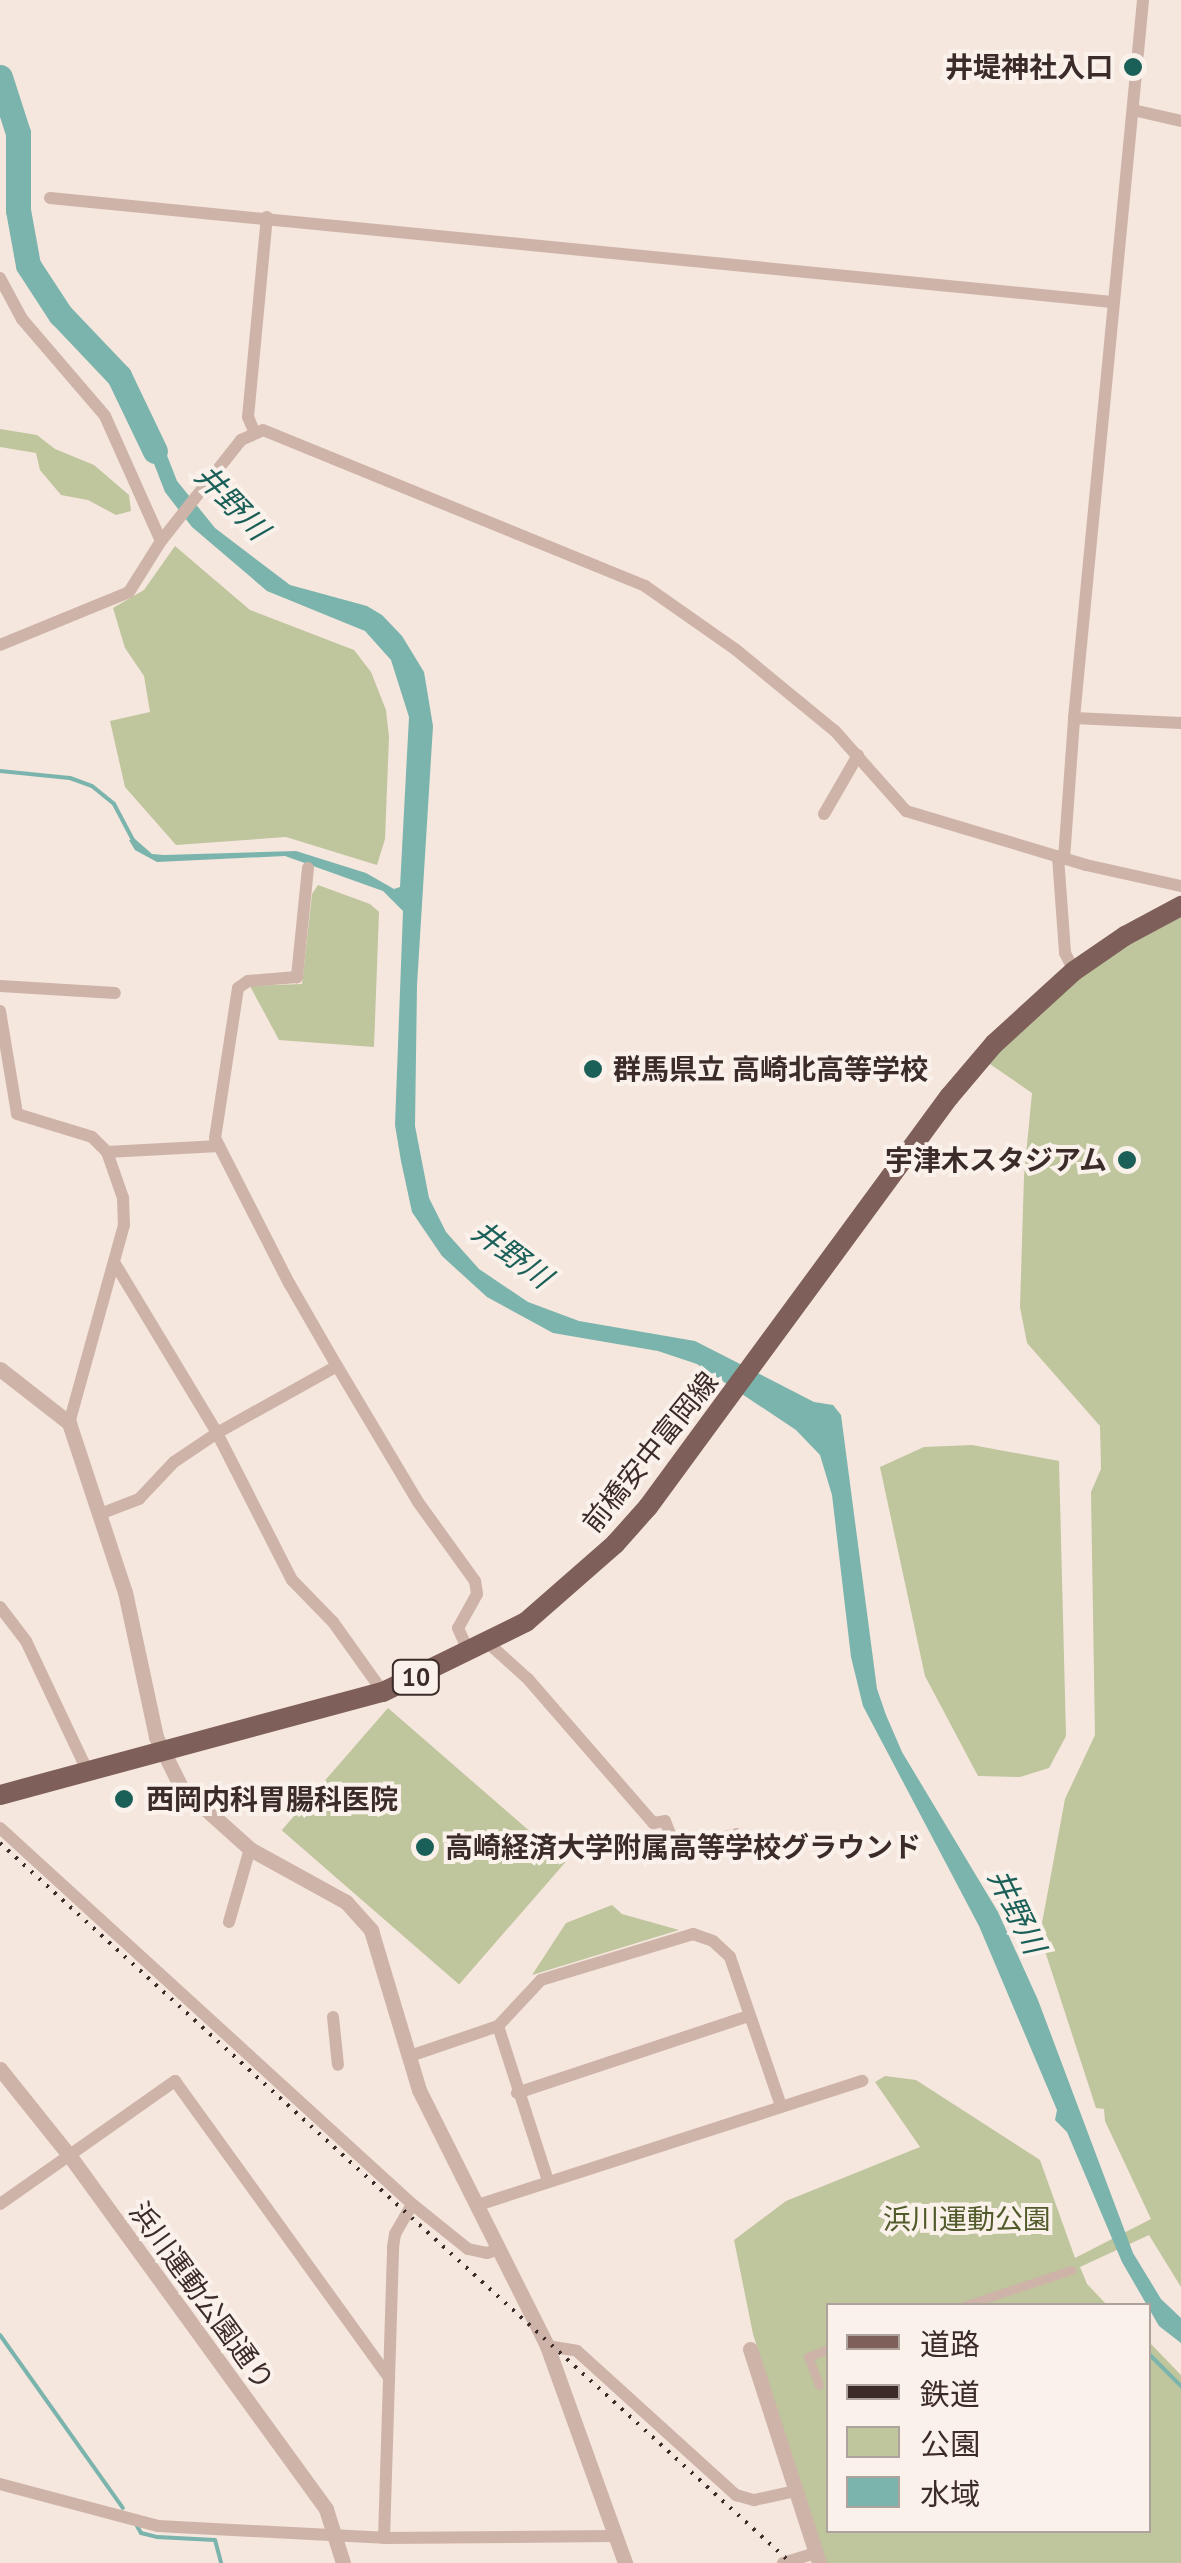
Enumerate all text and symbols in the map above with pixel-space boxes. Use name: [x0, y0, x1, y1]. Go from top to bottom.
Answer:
place label: 井堤神社入口: [945, 50, 1113, 84]
marker: 井堤神社入口: [1122, 56, 1144, 78]
water label: 井野川: [188, 457, 276, 547]
place label: 群馬県立 高崎北高等学校: [613, 1052, 928, 1086]
marker: 群馬県立 高崎北高等学校: [582, 1058, 604, 1080]
place label: 宇津木スタジアム: [883, 1143, 1107, 1177]
marker: 宇津木スタジアム: [1116, 1149, 1138, 1171]
water label: 井野川: [465, 1213, 559, 1295]
street label: 前橋安中富岡線: [575, 1365, 725, 1539]
road number: 10: [391, 1657, 441, 1697]
place label: 西岡内科胃腸科医院: [146, 1782, 398, 1816]
marker: 西岡内科胃腸科医院: [111, 1786, 137, 1812]
place label: 高崎経済大学附属高等学校グラウンド: [445, 1830, 921, 1864]
marker: 高崎経済大学附属高等学校グラウンド: [414, 1836, 436, 1858]
water label: 井野川: [981, 1863, 1053, 1959]
street label: 浜川運動公園通り: [123, 2196, 281, 2396]
park label: 浜川運動公園: [883, 2202, 1051, 2236]
legend: [826, 2303, 1151, 2533]
text: 道路: [920, 2324, 980, 2363]
text: 鉄道: [920, 2374, 980, 2413]
text: 公園: [920, 2424, 980, 2463]
text: 水域: [920, 2474, 980, 2513]

